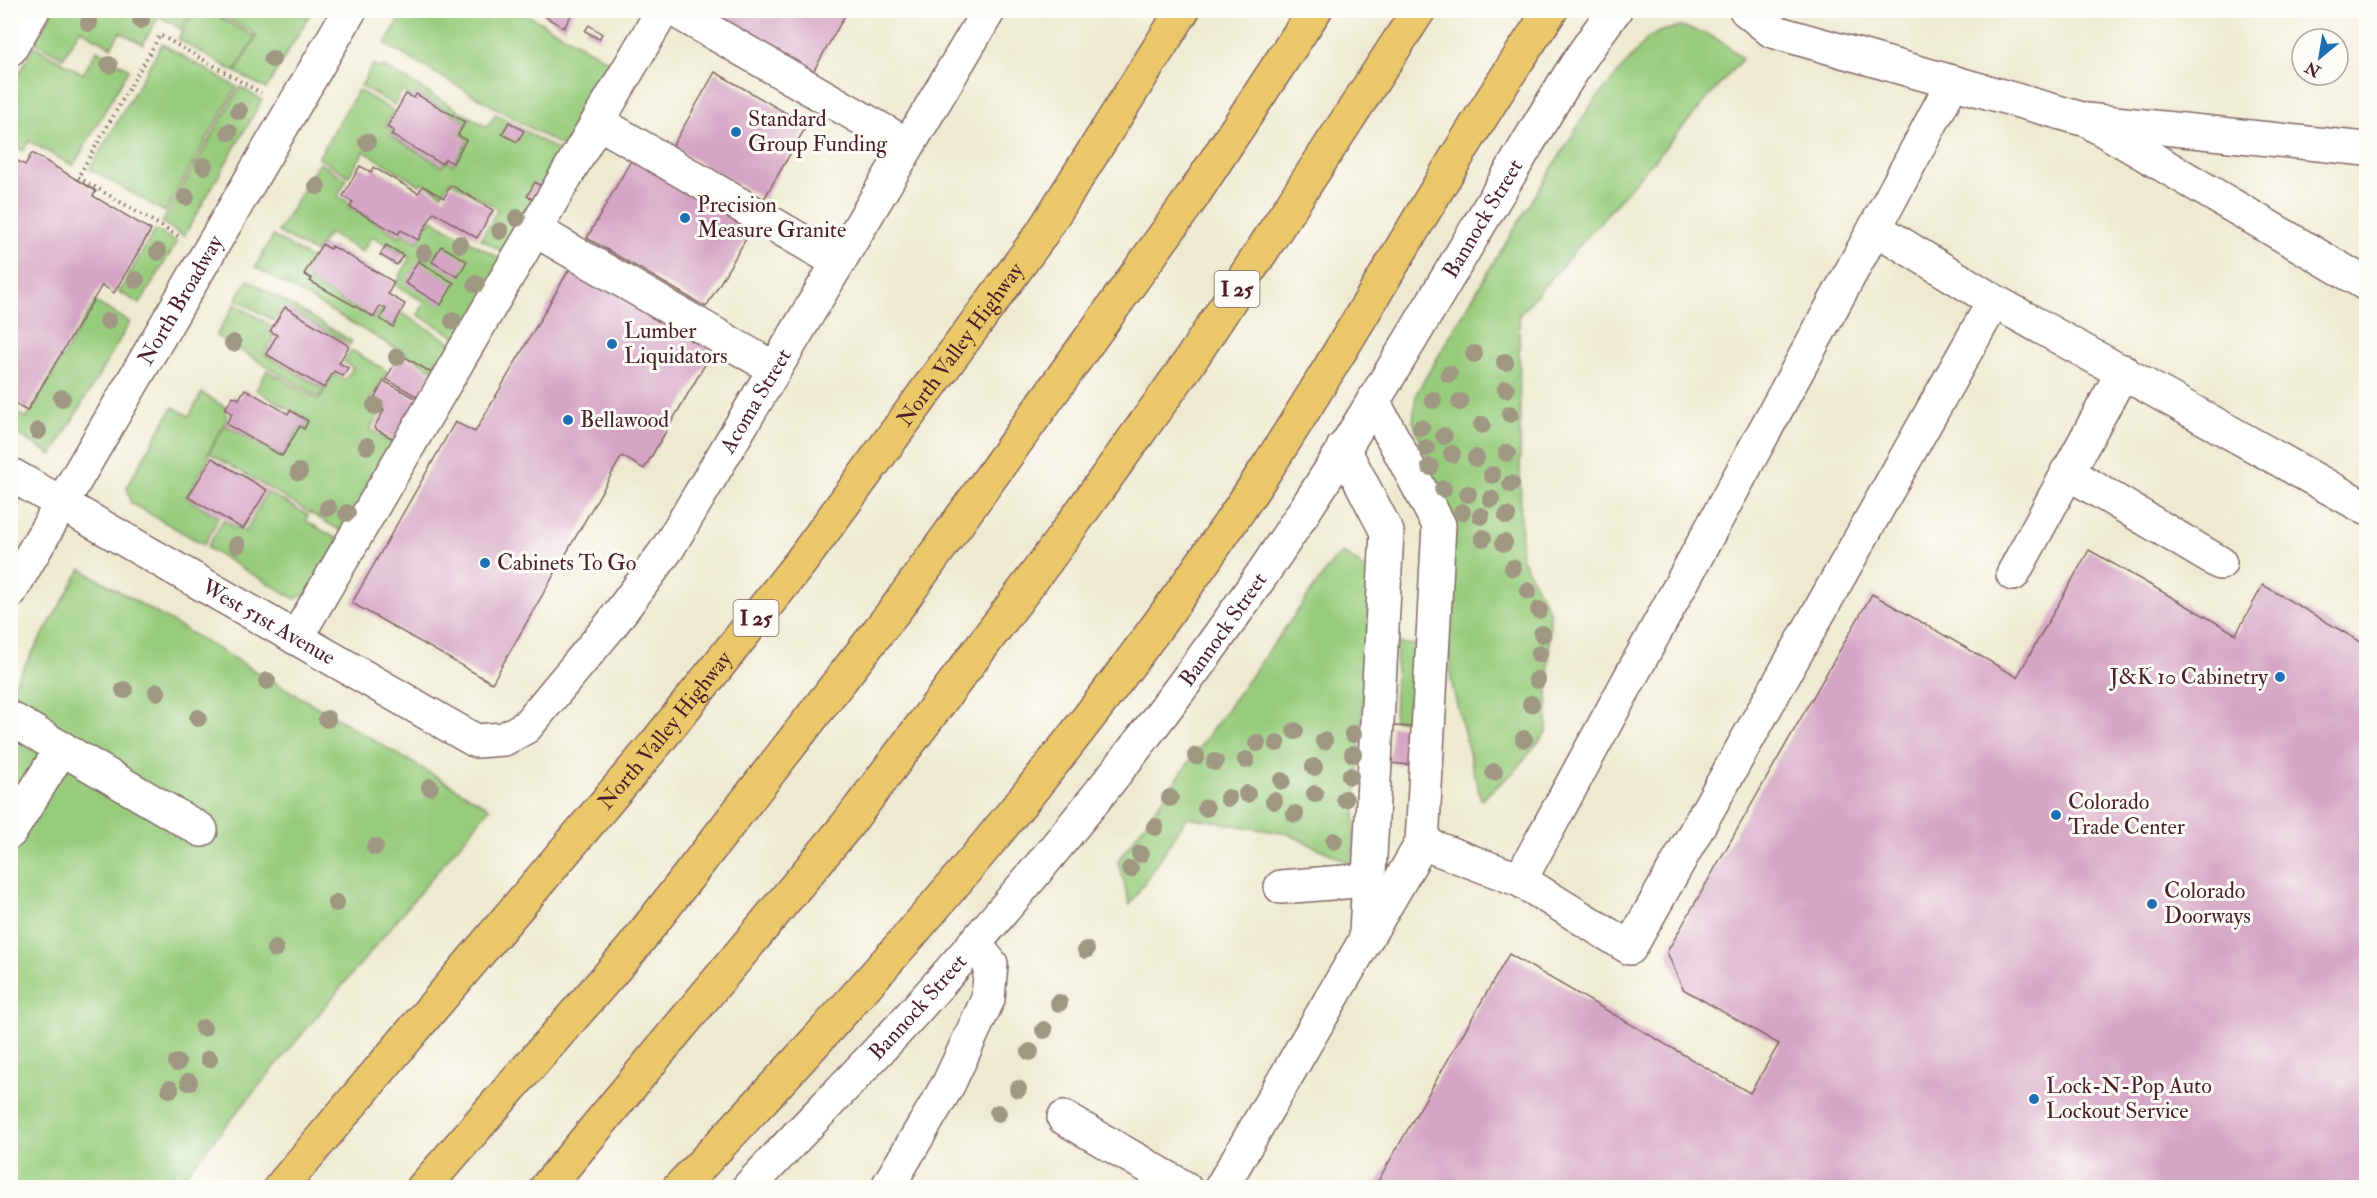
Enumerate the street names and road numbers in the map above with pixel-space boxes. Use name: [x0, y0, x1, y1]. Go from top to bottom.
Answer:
street label: Bannock Street: [1436, 154, 1529, 283]
street label: North Broadway: [132, 230, 230, 370]
street label: North Valley Highway: [891, 257, 1030, 432]
road number: I 25: [1214, 271, 1260, 307]
street label: Acoma Street: [713, 343, 798, 459]
street label: Bannock Street: [1173, 567, 1273, 692]
street label: West 51st Avenue: [196, 572, 340, 671]
road number: I 25: [734, 600, 778, 636]
street label: North Valley Highway: [592, 645, 738, 815]
street label: Bannock Street: [863, 948, 973, 1066]

